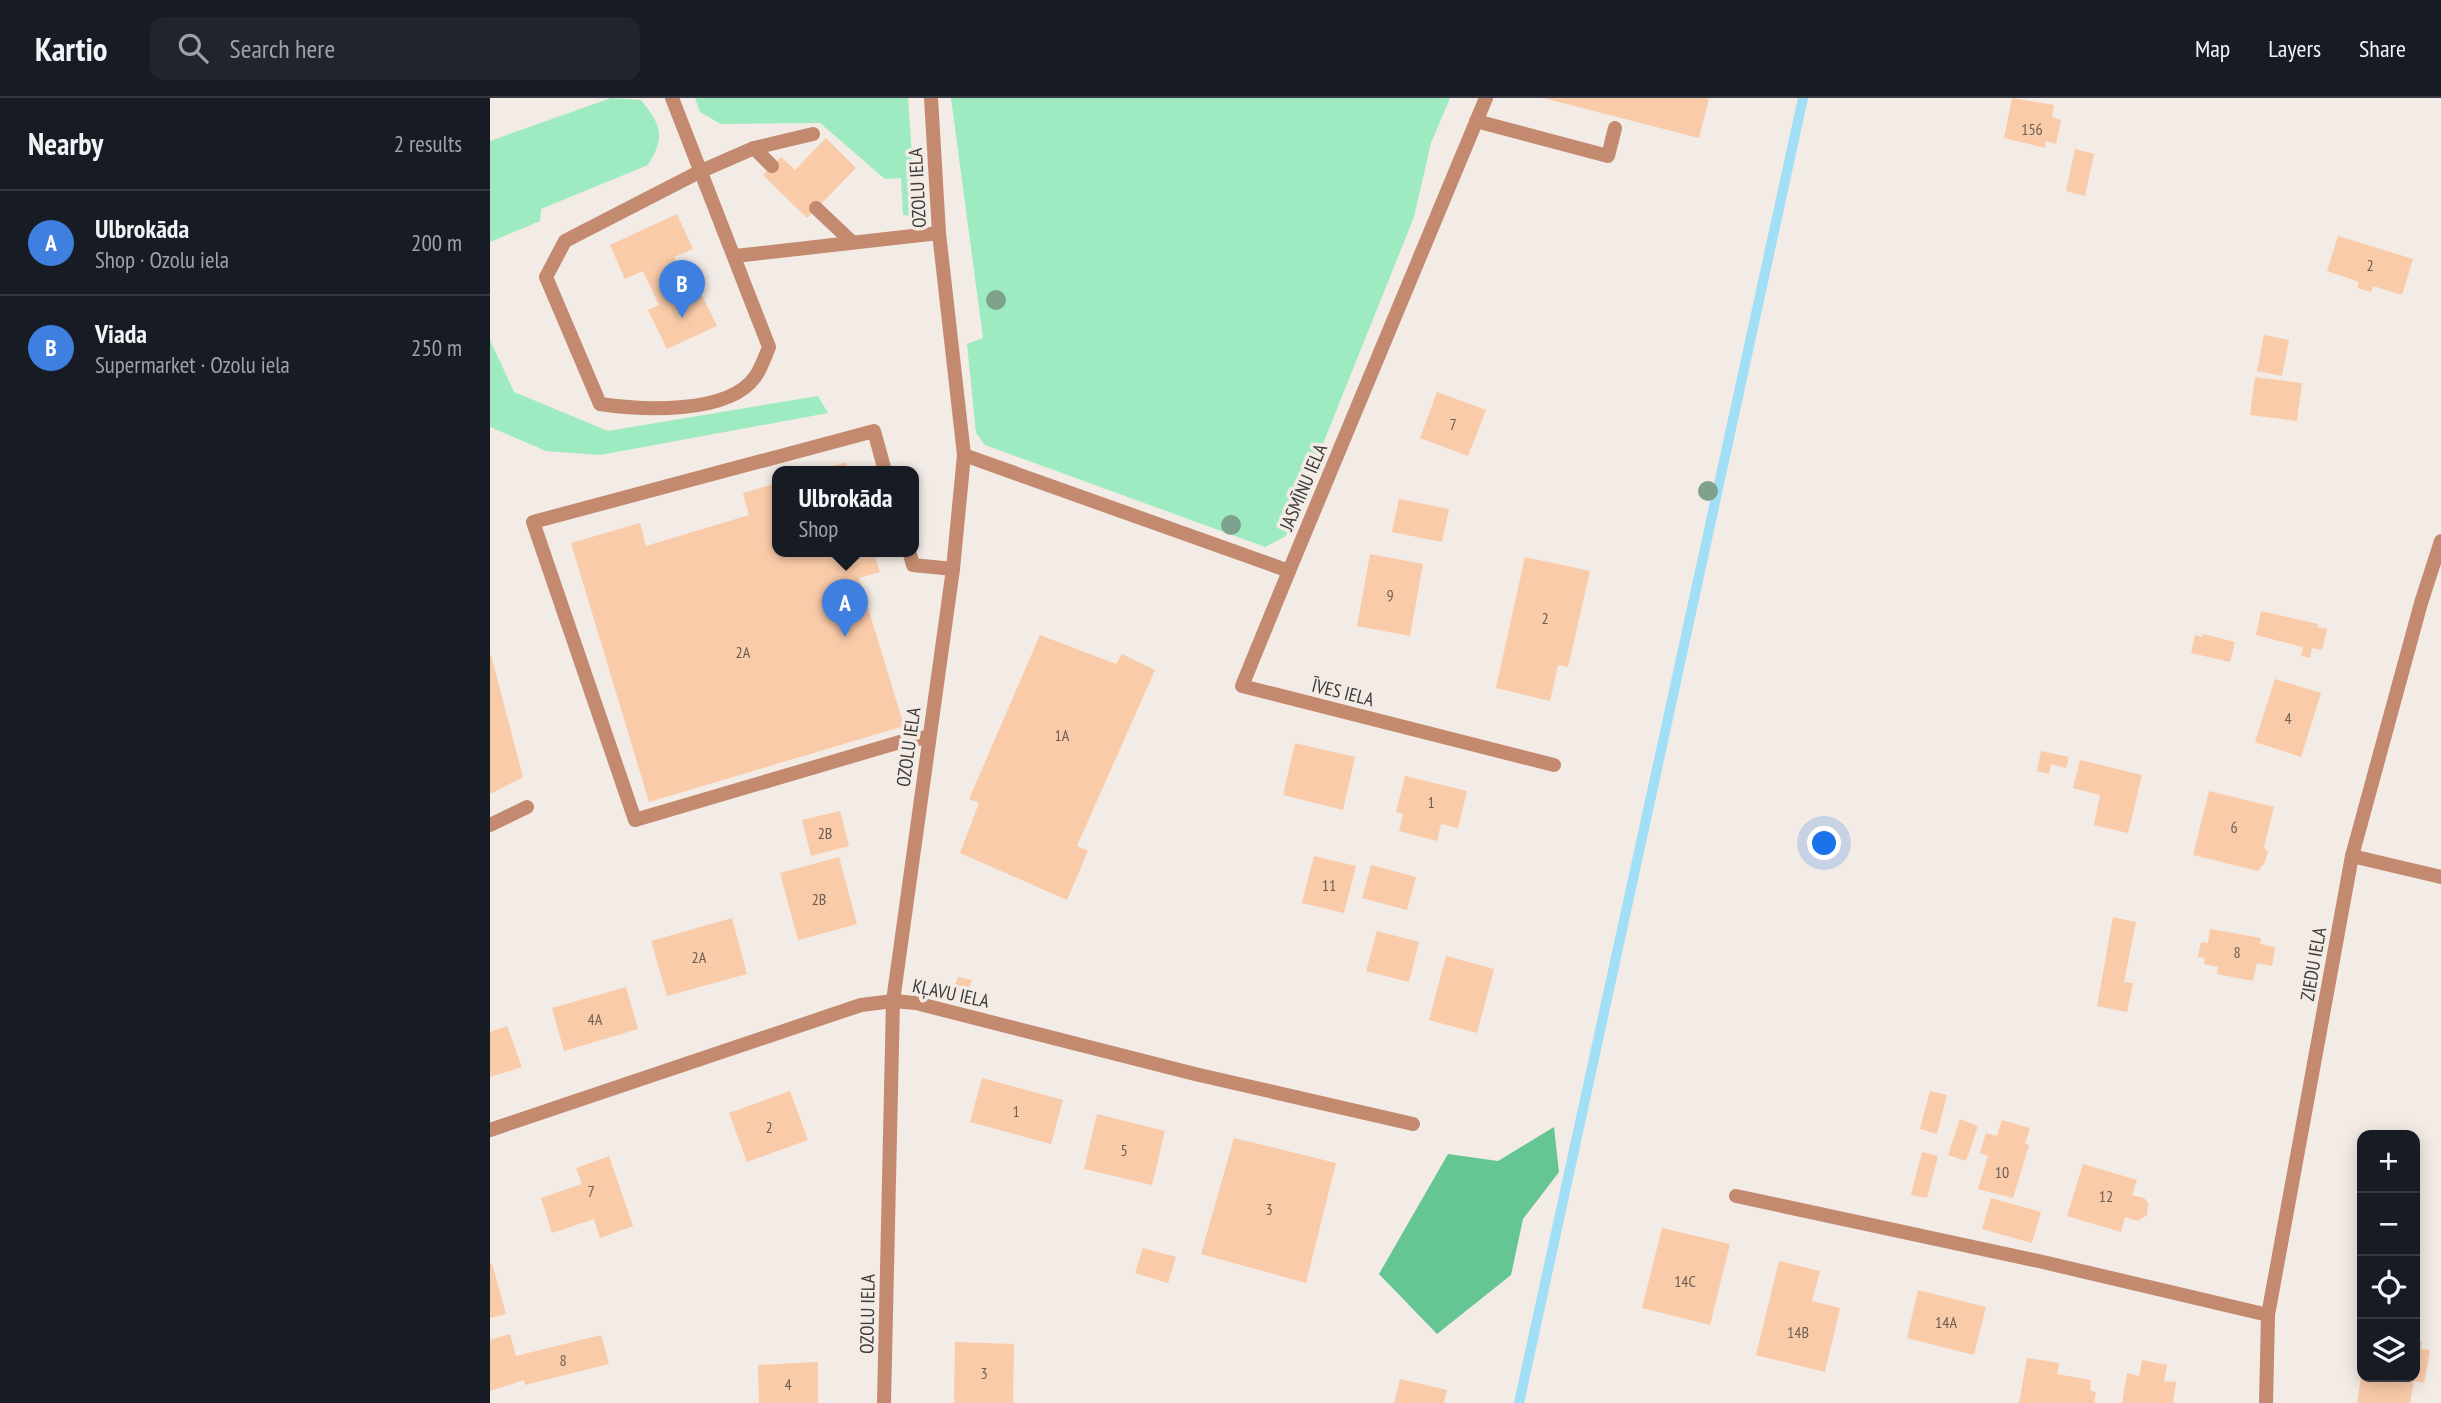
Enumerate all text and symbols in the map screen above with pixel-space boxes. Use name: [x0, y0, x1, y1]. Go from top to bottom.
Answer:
search box: [150, 17, 640, 80]
text: Kartio: [35, 27, 108, 70]
icon: search: [174, 29, 212, 67]
text: Search here: [230, 32, 335, 65]
text: Map: [2195, 33, 2230, 64]
text: Layers: [2268, 33, 2321, 64]
text: Share: [2359, 33, 2406, 64]
house number: 156: [2021, 119, 2043, 139]
text: Nearby: [28, 124, 103, 163]
text: 2 results: [394, 129, 462, 158]
street label: OZOLU IELA: [903, 147, 931, 229]
text: Ulbrokāda: [95, 212, 189, 245]
text: A: [45, 228, 57, 257]
text: 200 m: [411, 228, 462, 257]
text: Shop · Ozolu iela: [95, 245, 229, 274]
house number: 2: [2366, 255, 2374, 275]
pin: B: [659, 260, 705, 318]
text: Viada: [95, 317, 147, 350]
text: B: [45, 333, 57, 362]
text: 250 m: [411, 333, 462, 362]
text: Supermarket · Ozolu iela: [95, 350, 290, 379]
house number: 7: [1449, 414, 1457, 434]
street label: JASMĪNU IELA: [1274, 440, 1332, 535]
popup: [772, 466, 919, 557]
text: Ulbrokāda: [798, 481, 893, 514]
text: Shop: [798, 514, 838, 543]
pin: A: [822, 579, 868, 637]
house number: 9: [1386, 585, 1394, 605]
house number: 2: [1541, 608, 1549, 628]
house number: 2A: [736, 642, 751, 662]
street label: ĪVES IELA: [1309, 672, 1377, 711]
street label: OZOLU IELA: [891, 706, 925, 788]
house number: 4: [2284, 708, 2292, 728]
house number: 1A: [1055, 725, 1070, 745]
house number: 1: [1427, 792, 1435, 812]
house number: 6: [2230, 817, 2238, 837]
house number: 2B: [818, 823, 832, 843]
your location: [1807, 826, 1841, 860]
house number: 11: [1322, 875, 1336, 895]
house number: 2B: [812, 889, 826, 909]
street label: ZIEDU IELA: [2295, 925, 2331, 1003]
house number: 8: [2233, 942, 2241, 962]
house number: 2A: [692, 947, 707, 967]
street label: KĻAVU IELA: [910, 973, 992, 1013]
house number: 4A: [588, 1009, 603, 1029]
house number: 1: [1012, 1101, 1020, 1121]
house number: 2: [765, 1117, 773, 1137]
map controls: [2357, 1130, 2420, 1382]
button: +: [2357, 1130, 2420, 1193]
house number: 5: [1120, 1140, 1128, 1160]
house number: 10: [1995, 1162, 2009, 1182]
house number: 7: [587, 1181, 595, 1201]
house number: 12: [2099, 1186, 2113, 1206]
button: −: [2357, 1193, 2420, 1256]
house number: 3: [1265, 1199, 1273, 1219]
button: locate: [2357, 1256, 2420, 1319]
house number: 14C: [1674, 1271, 1696, 1291]
street label: OZOLU IELA: [854, 1274, 880, 1354]
house number: 14A: [1935, 1312, 1957, 1332]
button: layers: [2357, 1319, 2420, 1382]
house number: 14B: [1787, 1322, 1809, 1342]
house number: 8: [559, 1350, 567, 1370]
house number: 3: [980, 1363, 988, 1383]
house number: 4: [784, 1374, 792, 1394]

